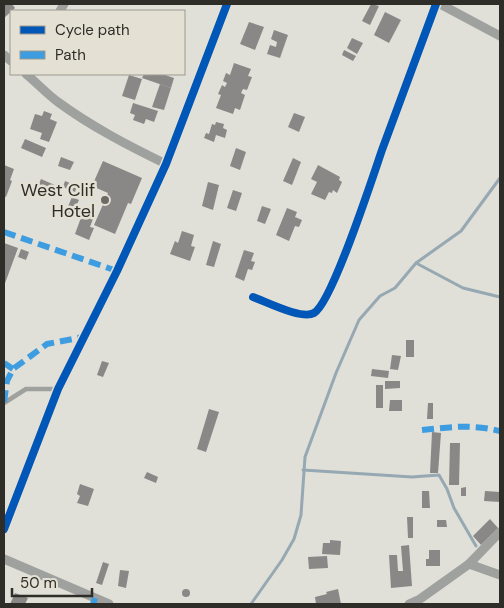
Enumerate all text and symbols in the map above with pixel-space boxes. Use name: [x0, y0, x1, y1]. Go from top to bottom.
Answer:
legend: [10, 10, 185, 75]
text: Cycle path: [55, 20, 130, 40]
text: Path: [55, 45, 86, 65]
place label: West Clif Hotel: [20, 178, 95, 223]
marker: West Clif Hotel: [99, 194, 111, 206]
scale bar: [12, 566, 92, 598]
text: 50 m: [20, 573, 57, 593]

